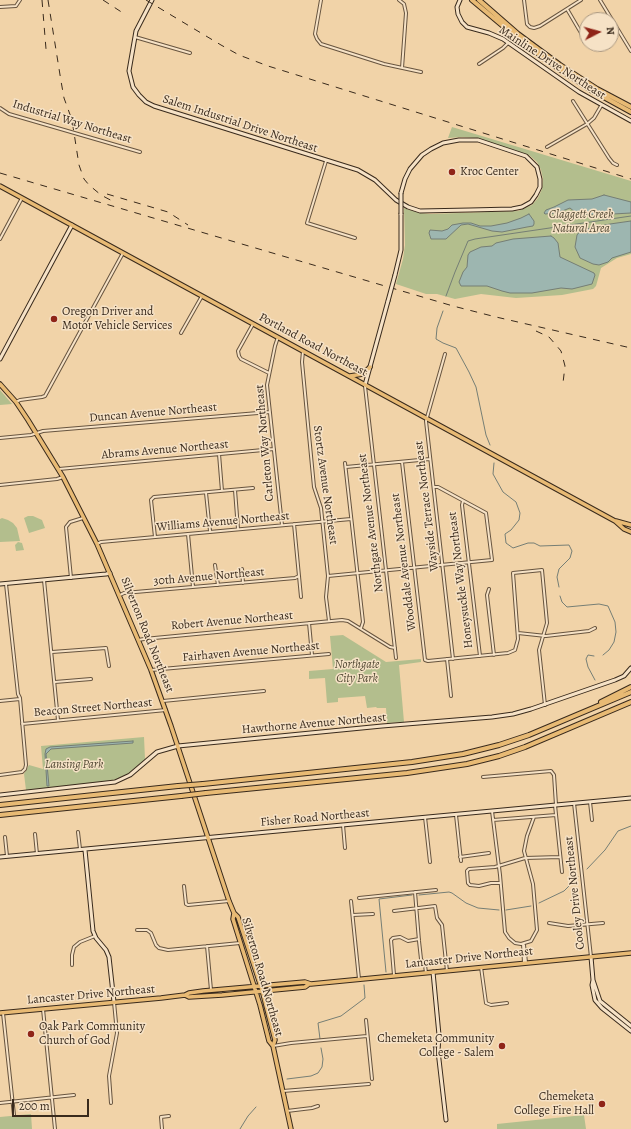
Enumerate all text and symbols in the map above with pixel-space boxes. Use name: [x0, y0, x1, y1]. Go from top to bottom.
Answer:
north arrow: [579, 12, 619, 52]
street label: Mainline Drive Northeast: [496, 23, 608, 103]
text: N: [603, 26, 618, 36]
street label: Salem Industrial Drive Northeast: [161, 92, 319, 156]
street label: Industrial Way Northeast: [11, 97, 133, 147]
place label: Kroc Center: [460, 165, 519, 179]
marker: Kroc Center: [447, 167, 457, 177]
park label: Claggett Creek Natural Area: [549, 208, 613, 236]
place label: Oregon Driver and Motor Vehicle Services: [62, 305, 172, 333]
street label: Portland Road Northeast: [256, 310, 370, 380]
marker: Oregon Driver and Motor Vehicle Services: [49, 314, 59, 324]
street label: Carleton Way Northeast: [253, 384, 277, 502]
street label: Duncan Avenue Northeast: [89, 400, 217, 426]
street label: Stortz Avenue Northeast: [310, 425, 340, 545]
street label: Abrams Avenue Northeast: [101, 437, 229, 463]
street label: Wayside Terrace Northeast: [412, 440, 442, 572]
street label: Northgate Avenue Northeast: [355, 453, 387, 593]
street label: Wooddale Avenue Northeast: [388, 492, 420, 632]
street label: Williams Avenue Northeast: [156, 509, 290, 535]
street label: Honeysuckle Way Northeast: [445, 511, 477, 649]
street label: 30th Avenue Northeast: [153, 565, 265, 589]
street label: Silverton Road Northeast: [117, 575, 177, 695]
street label: Robert Avenue Northeast: [170, 608, 294, 634]
street label: Fairhaven Avenue Northeast: [182, 639, 320, 665]
park label: Northgate City Park: [335, 658, 379, 686]
street label: Beacon Street Northeast: [33, 696, 153, 720]
street label: Hawthorne Avenue Northeast: [241, 711, 387, 737]
park label: Lansing Park: [45, 758, 103, 772]
street label: Fisher Road Northeast: [260, 806, 370, 830]
street label: Cooley Drive Northeast: [562, 836, 588, 950]
street label: Silverton Road Northeast: [238, 916, 286, 1038]
street label: Lancaster Drive Northeast: [404, 944, 534, 972]
street label: Lancaster Drive Northeast: [26, 982, 156, 1008]
place label: Oak Park Community Church of God: [39, 1020, 145, 1048]
marker: Oak Park Community Church of God: [26, 1029, 36, 1039]
place label: Chemeketa Community College - Salem: [377, 1032, 494, 1060]
marker: Chemeketa Community College - Salem: [497, 1041, 507, 1051]
place label: Chemeketa College Fire Hall: [514, 1090, 594, 1118]
scale bar: [14, 1091, 91, 1117]
text: 200 m: [19, 1098, 50, 1114]
marker: Chemeketa College Fire Hall: [597, 1099, 607, 1109]

